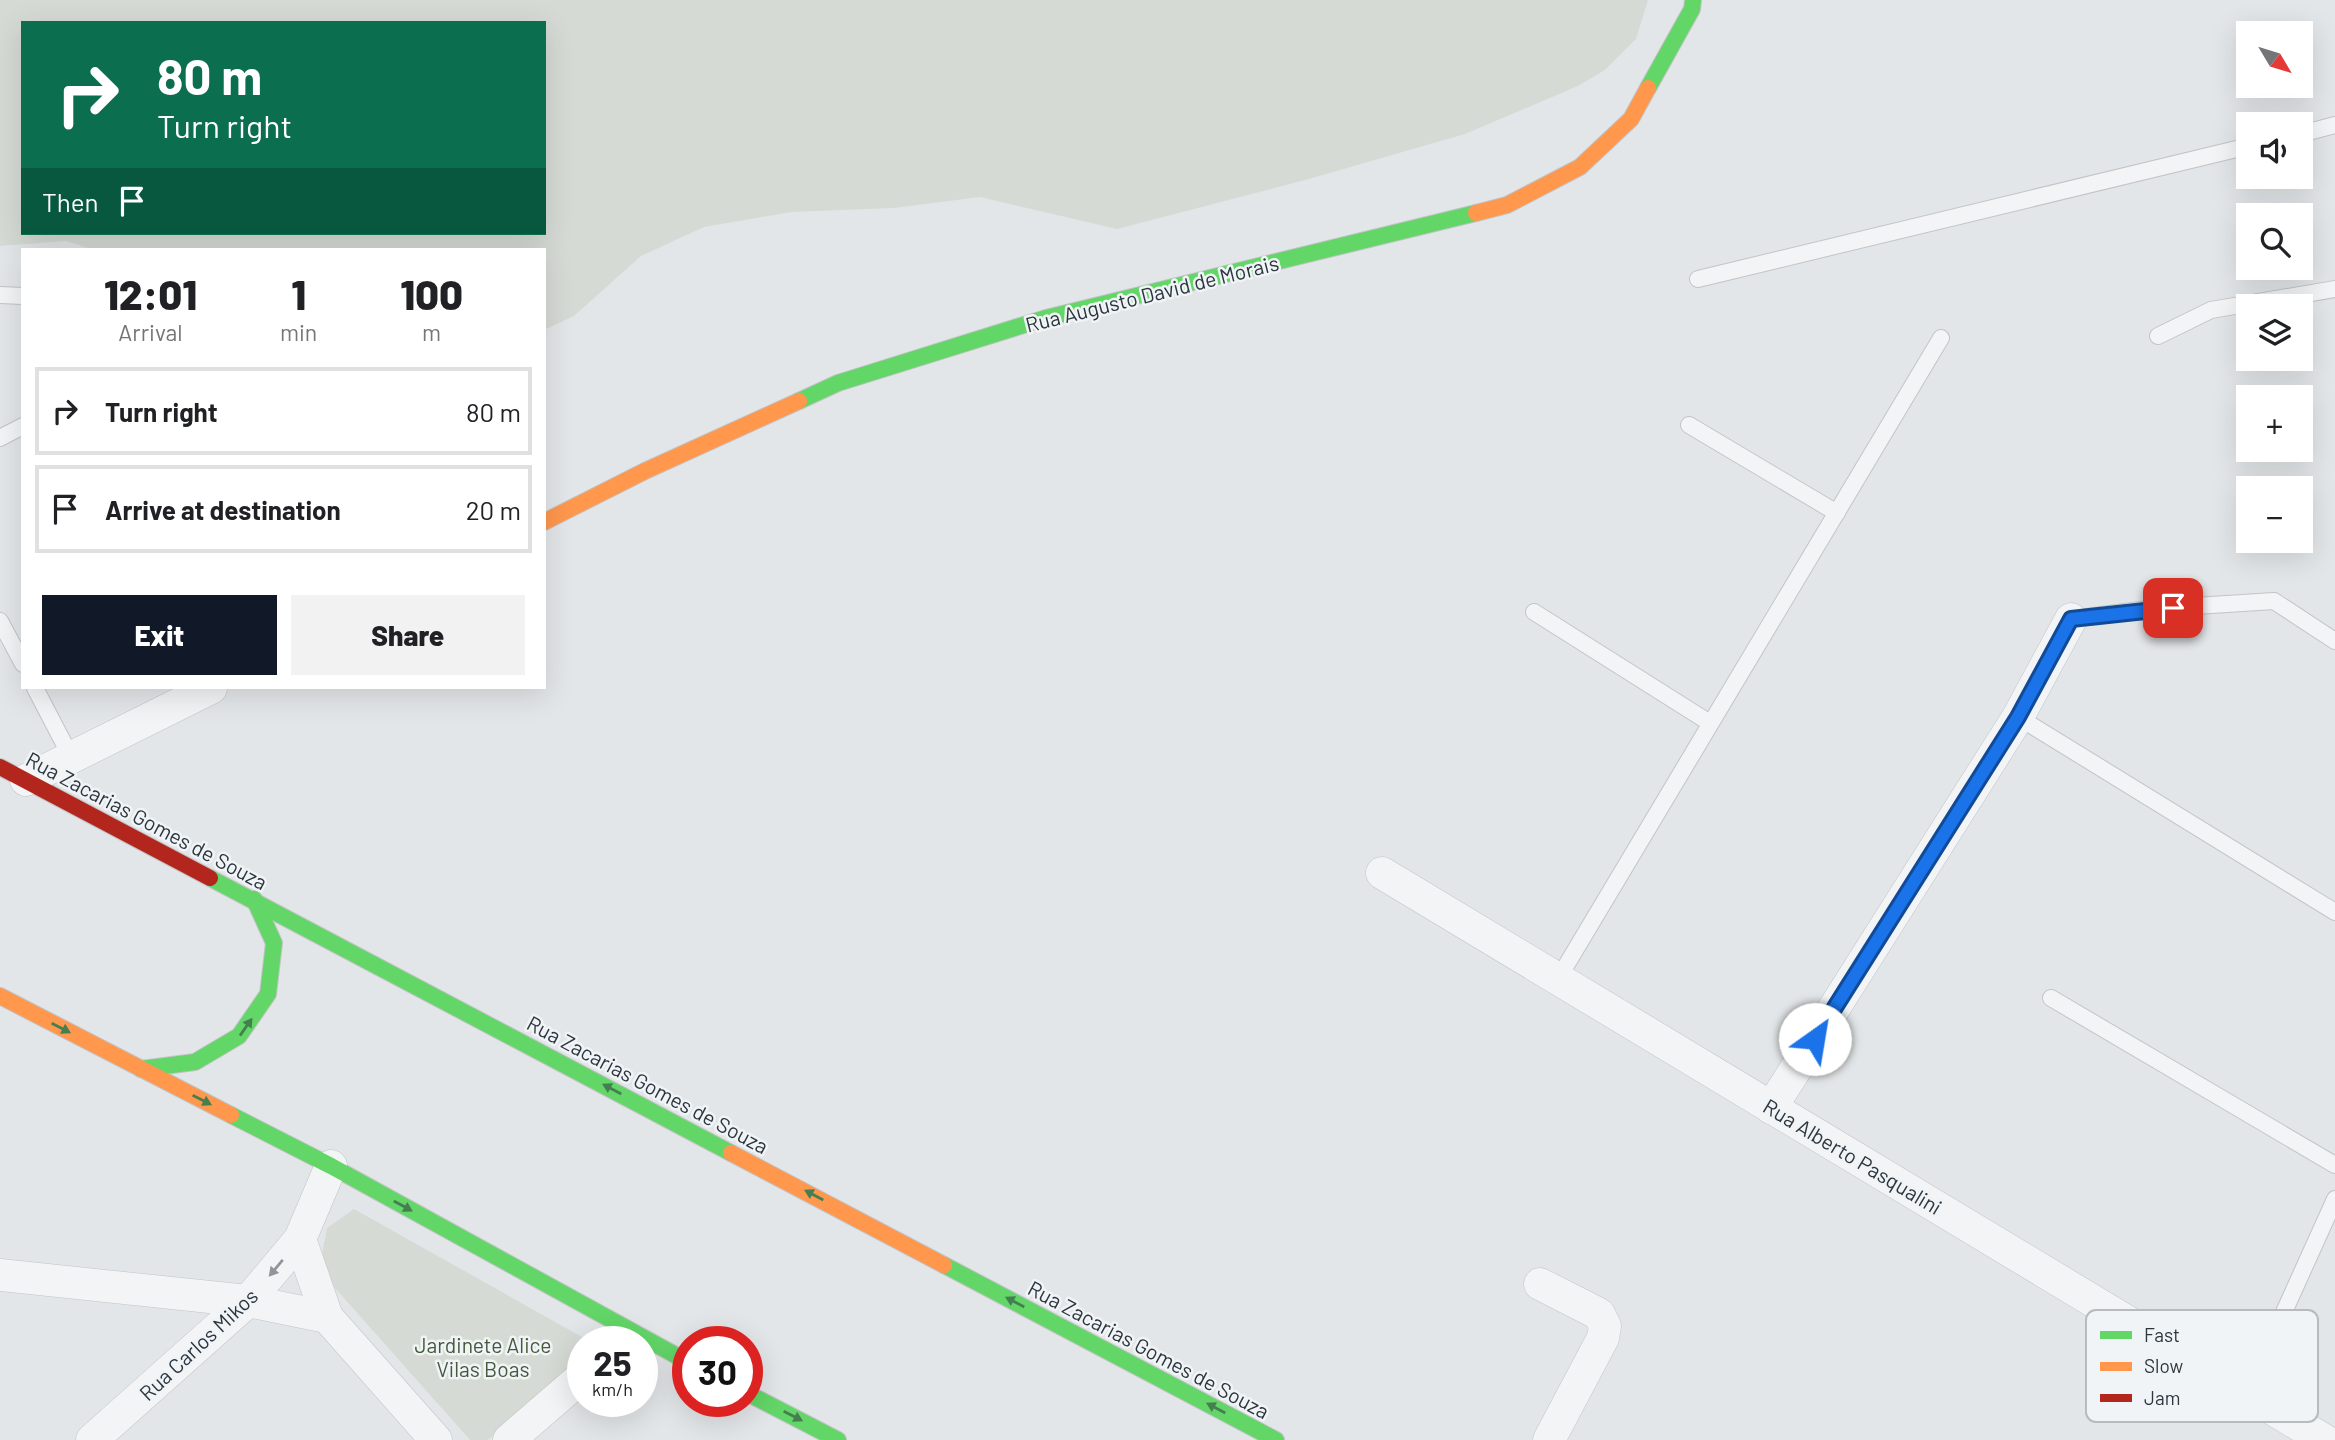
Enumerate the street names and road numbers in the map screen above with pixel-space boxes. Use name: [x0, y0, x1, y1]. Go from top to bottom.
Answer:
street label: Rua Augusto David de Morais: [1023, 249, 1281, 337]
street label: Rua Zacarias Gomes de Souza: [22, 746, 272, 894]
street label: Rua Zacarias Gomes de Souza: [523, 1010, 773, 1158]
street label: Rua Alberto Pasqualini: [1759, 1093, 1947, 1219]
street label: Rua Zacarias Gomes de Souza: [1024, 1275, 1274, 1423]
street label: Rua Carlos Mikos: [134, 1283, 262, 1405]

